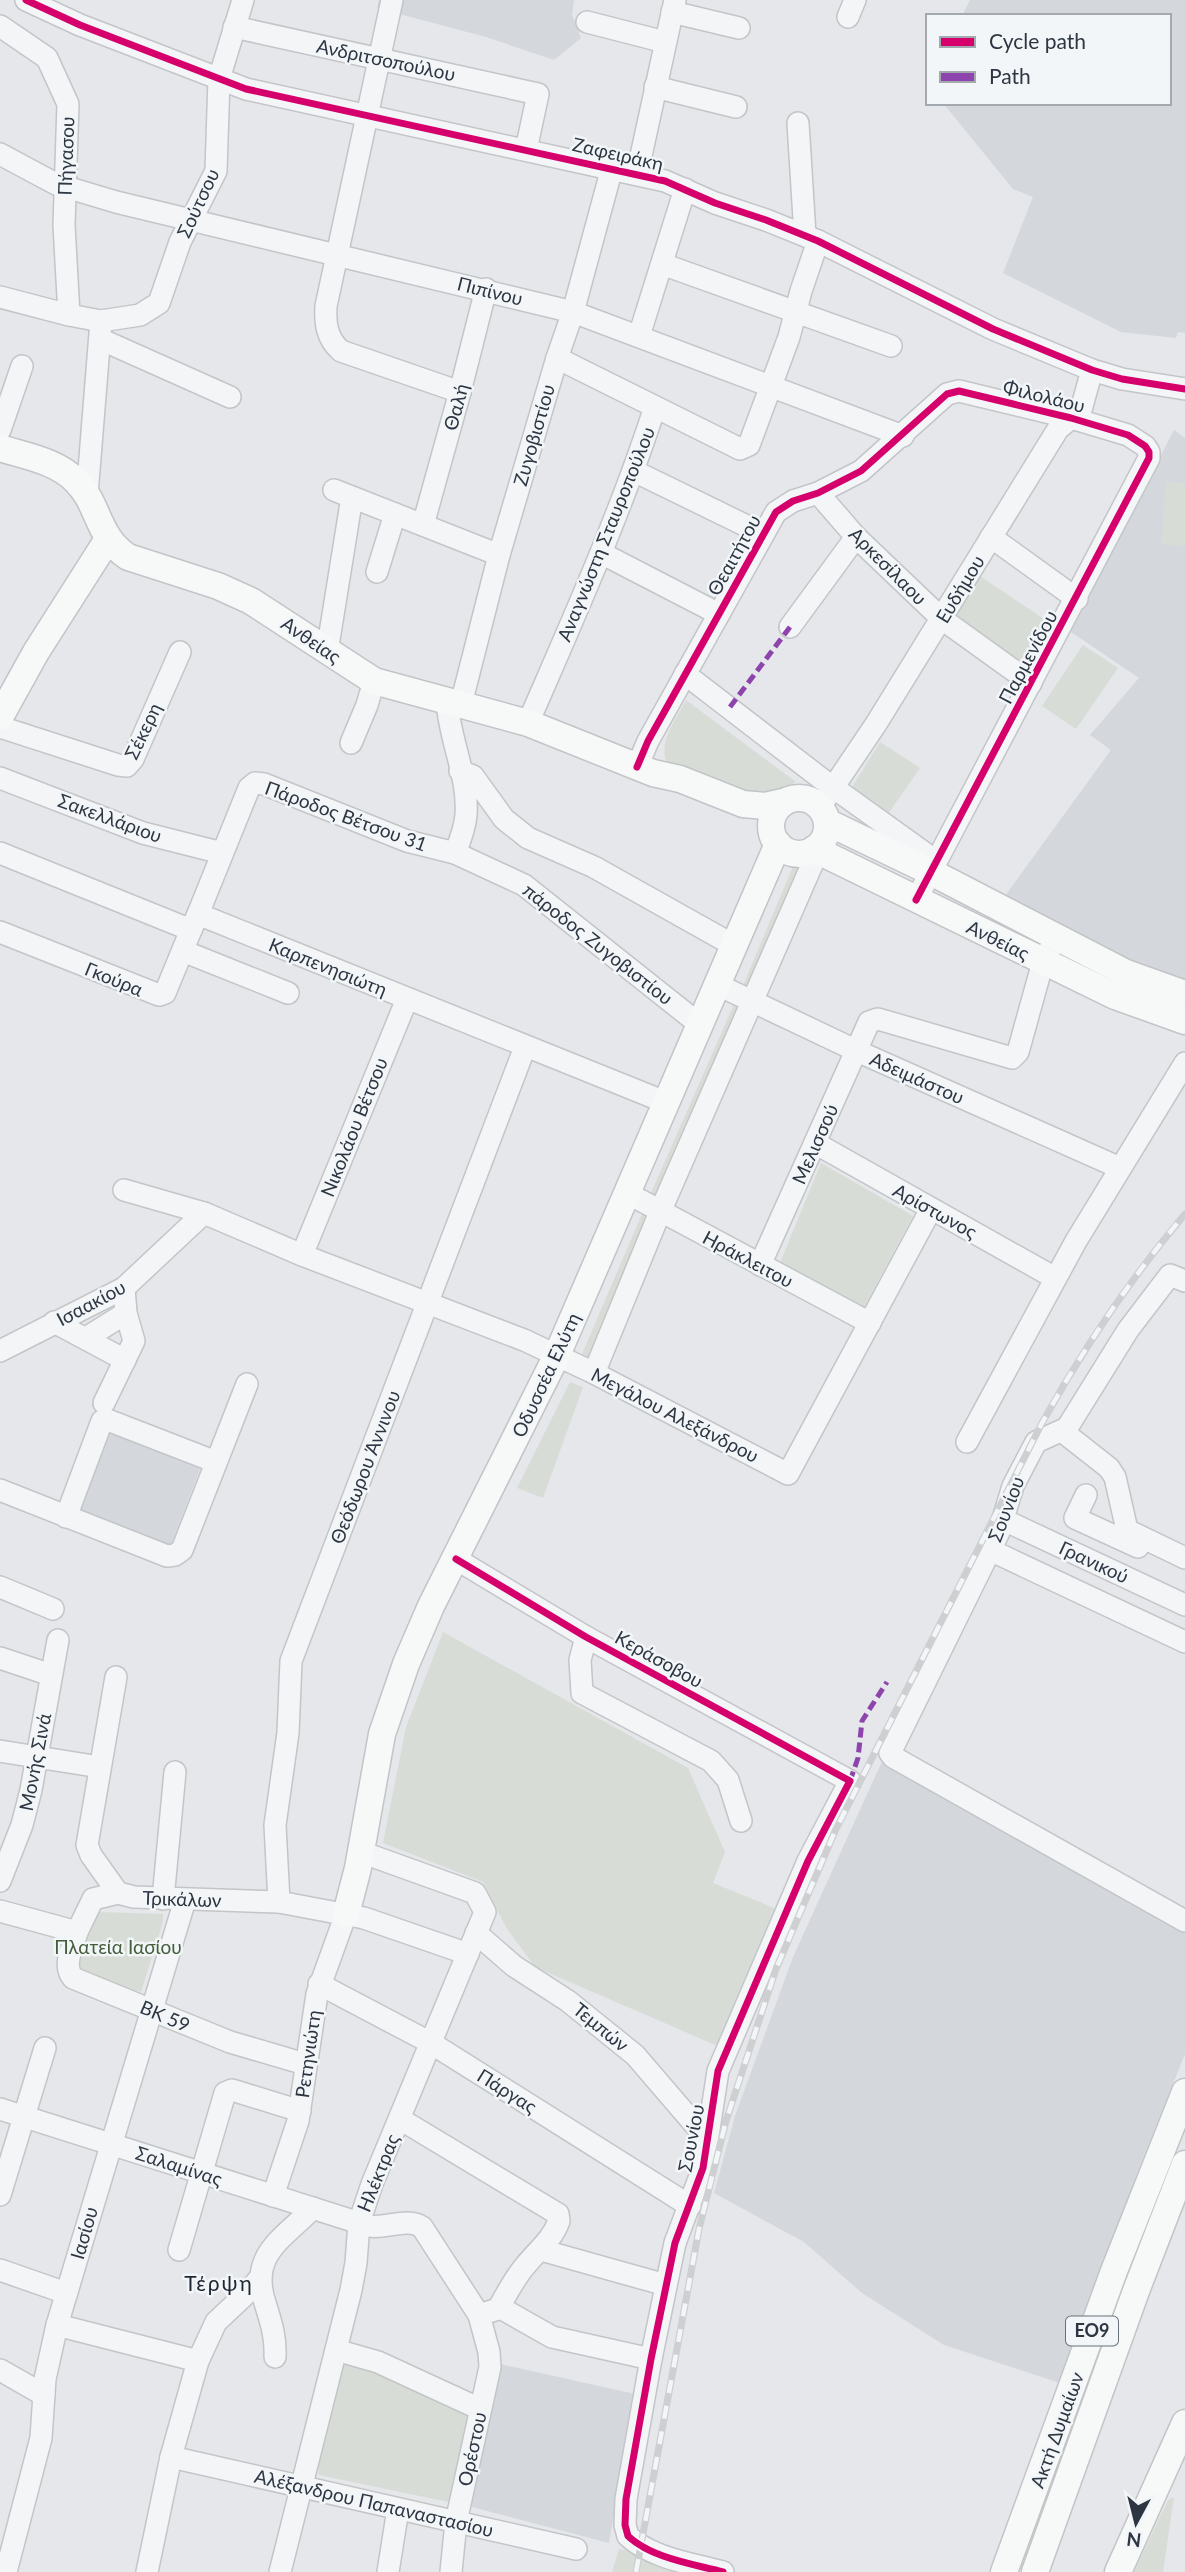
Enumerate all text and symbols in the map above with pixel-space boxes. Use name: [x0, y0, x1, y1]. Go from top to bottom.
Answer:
legend: [926, 14, 1171, 105]
text: Cycle path: [989, 28, 1086, 53]
street label: Ανδριτσοπούλου: [315, 34, 458, 85]
text: Path: [989, 63, 1031, 88]
street label: Πήγασου: [53, 116, 78, 196]
street label: Ζαφειράκη: [570, 132, 666, 175]
street label: Σούτσου: [172, 165, 223, 241]
street label: Πιπίνου: [455, 271, 525, 310]
street label: Φιλολάου: [1001, 374, 1088, 417]
street label: Θαλή: [438, 381, 473, 433]
street label: Ζυγοβιστίου: [508, 381, 559, 488]
street label: Αναγνώστη Σταυροπούλου: [552, 423, 659, 645]
street label: Θεαιτήτου: [702, 510, 765, 599]
street label: Αρκεσίλαου: [845, 522, 932, 609]
street label: Ευδήμου: [930, 551, 989, 627]
street label: Παρμενίδου: [993, 606, 1062, 707]
street label: Ανθείας: [277, 611, 346, 668]
street label: Σέκερη: [119, 699, 166, 763]
street label: Πάροδος Βέτσου 31: [262, 776, 430, 856]
street label: Σακελλάριου: [55, 788, 165, 847]
street label: πάροδος Ζυγοβιστίου: [519, 878, 678, 1009]
street label: Ανθείας: [963, 915, 1033, 965]
street label: Καρπενησιώτη: [266, 932, 391, 1001]
street label: Γκούρα: [82, 957, 147, 1001]
street label: Αδειμάστου: [867, 1047, 968, 1108]
street label: Νικολάου Βέτσου: [315, 1054, 392, 1200]
street label: Μελισσού: [787, 1100, 842, 1187]
street label: Αρίστωνος: [889, 1178, 981, 1243]
street label: Ηράκλειτου: [699, 1225, 797, 1292]
street label: Ισαακίου: [52, 1275, 129, 1330]
street label: Οδυσσέα Ελύτη: [507, 1309, 584, 1441]
street label: Μεγάλου Αλεξάνδρου: [588, 1362, 763, 1467]
street label: Θεόδωρου Άννινου: [325, 1387, 404, 1547]
street label: Σουνίου: [983, 1473, 1029, 1545]
street label: Γρανικού: [1056, 1535, 1133, 1588]
street label: Κεράσοβου: [611, 1625, 707, 1692]
street label: Μονής Σινά: [14, 1710, 55, 1813]
street label: Τρικάλων: [142, 1886, 222, 1911]
park label: Πλατεία Ιασίου: [54, 1935, 182, 1958]
street label: BK 59: [137, 1995, 194, 2036]
street label: Τεμπών: [569, 1997, 634, 2056]
street label: Ρετηνιώτη: [290, 2008, 325, 2099]
street label: Πάργας: [473, 2063, 541, 2118]
street label: Σουνίου: [673, 2102, 708, 2174]
street label: Ηλέκτρας: [352, 2130, 404, 2215]
street label: Σαλαμίνας: [133, 2141, 225, 2190]
street label: Ιασίου: [65, 2204, 102, 2262]
district label: Τέρψη: [184, 2270, 254, 2295]
road number: ΕΟ9: [1066, 2316, 1118, 2346]
street label: Ακτή Δυμαίων: [1025, 2369, 1088, 2491]
street label: Ορέστου: [452, 2410, 491, 2488]
street label: Αλέξανδρου Παπαναστασίου: [252, 2464, 496, 2541]
north arrow: [1101, 2488, 1171, 2558]
text: N: [1125, 2528, 1143, 2553]

